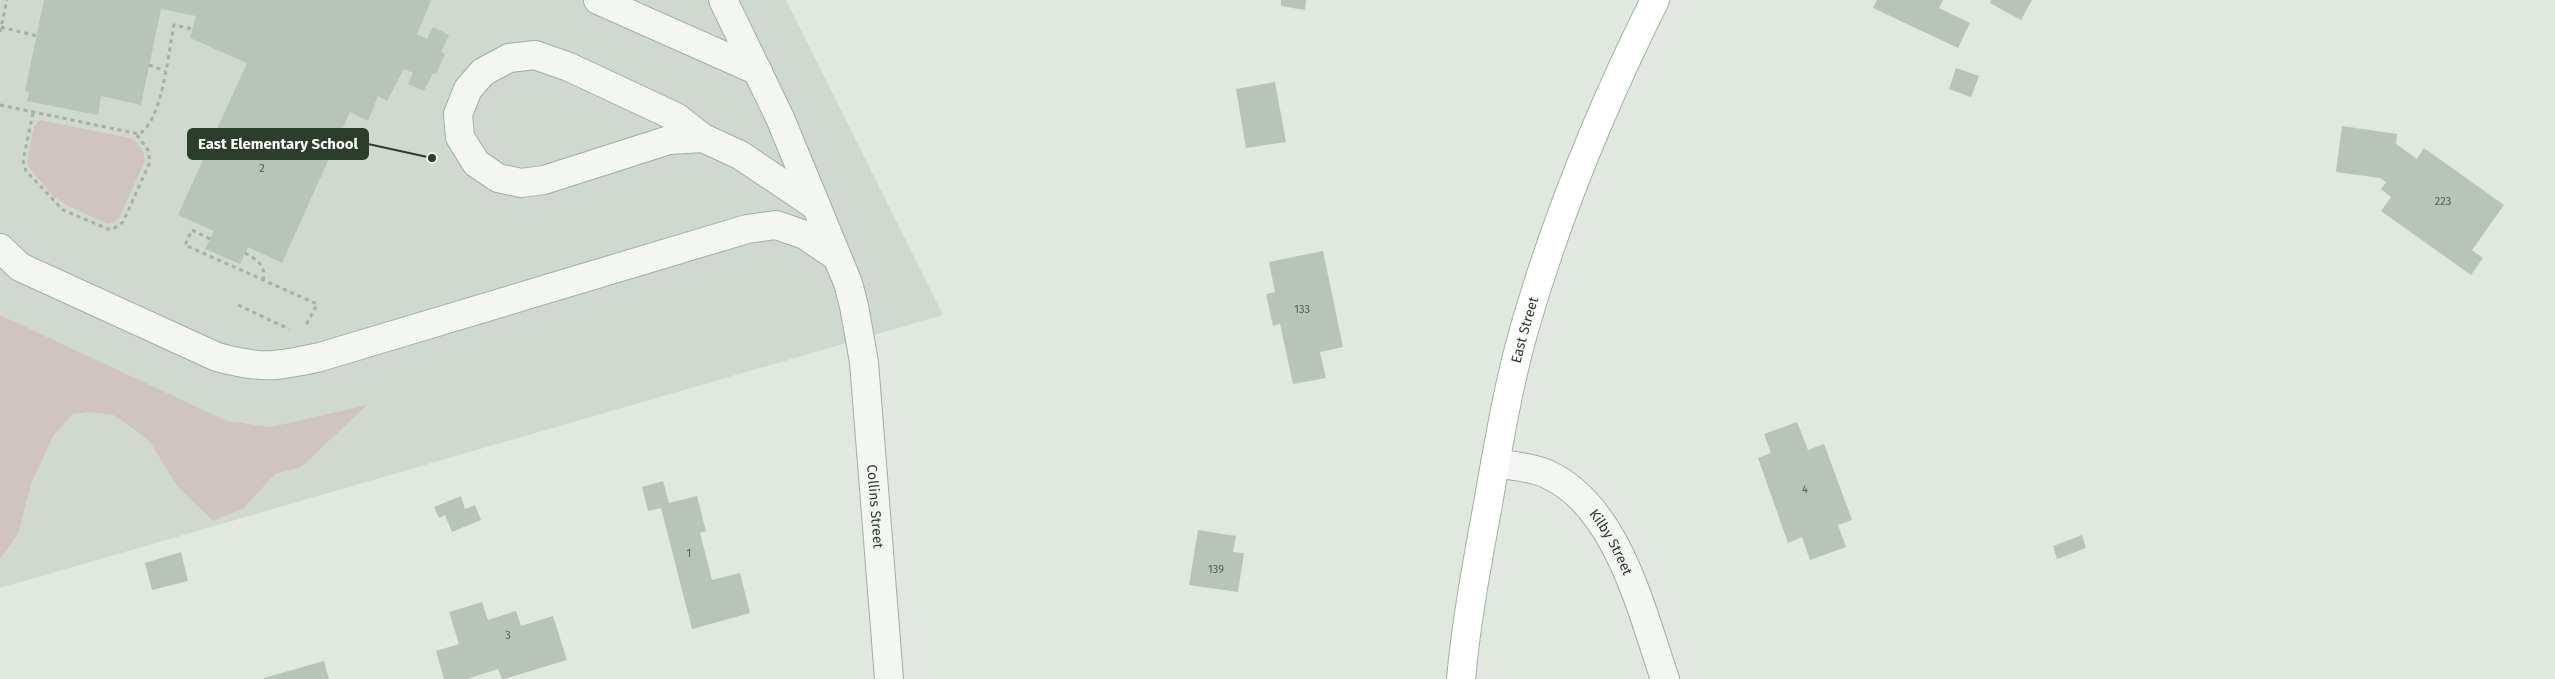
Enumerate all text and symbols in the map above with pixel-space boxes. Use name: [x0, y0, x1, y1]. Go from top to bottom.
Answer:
callout: East Elementary School: [188, 129, 368, 159]
text: East Elementary School: [198, 135, 359, 153]
house number: 2: [259, 162, 265, 175]
house number: 223: [2435, 195, 2451, 208]
street label: East Street: [1508, 294, 1543, 365]
house number: 133: [1294, 303, 1310, 316]
street label: Collins Street: [863, 464, 887, 550]
house number: 4: [1802, 483, 1808, 496]
street label: Kilby Street: [1585, 506, 1636, 579]
house number: 1: [687, 547, 691, 560]
house number: 139: [1208, 563, 1224, 576]
house number: 3: [505, 629, 511, 642]

